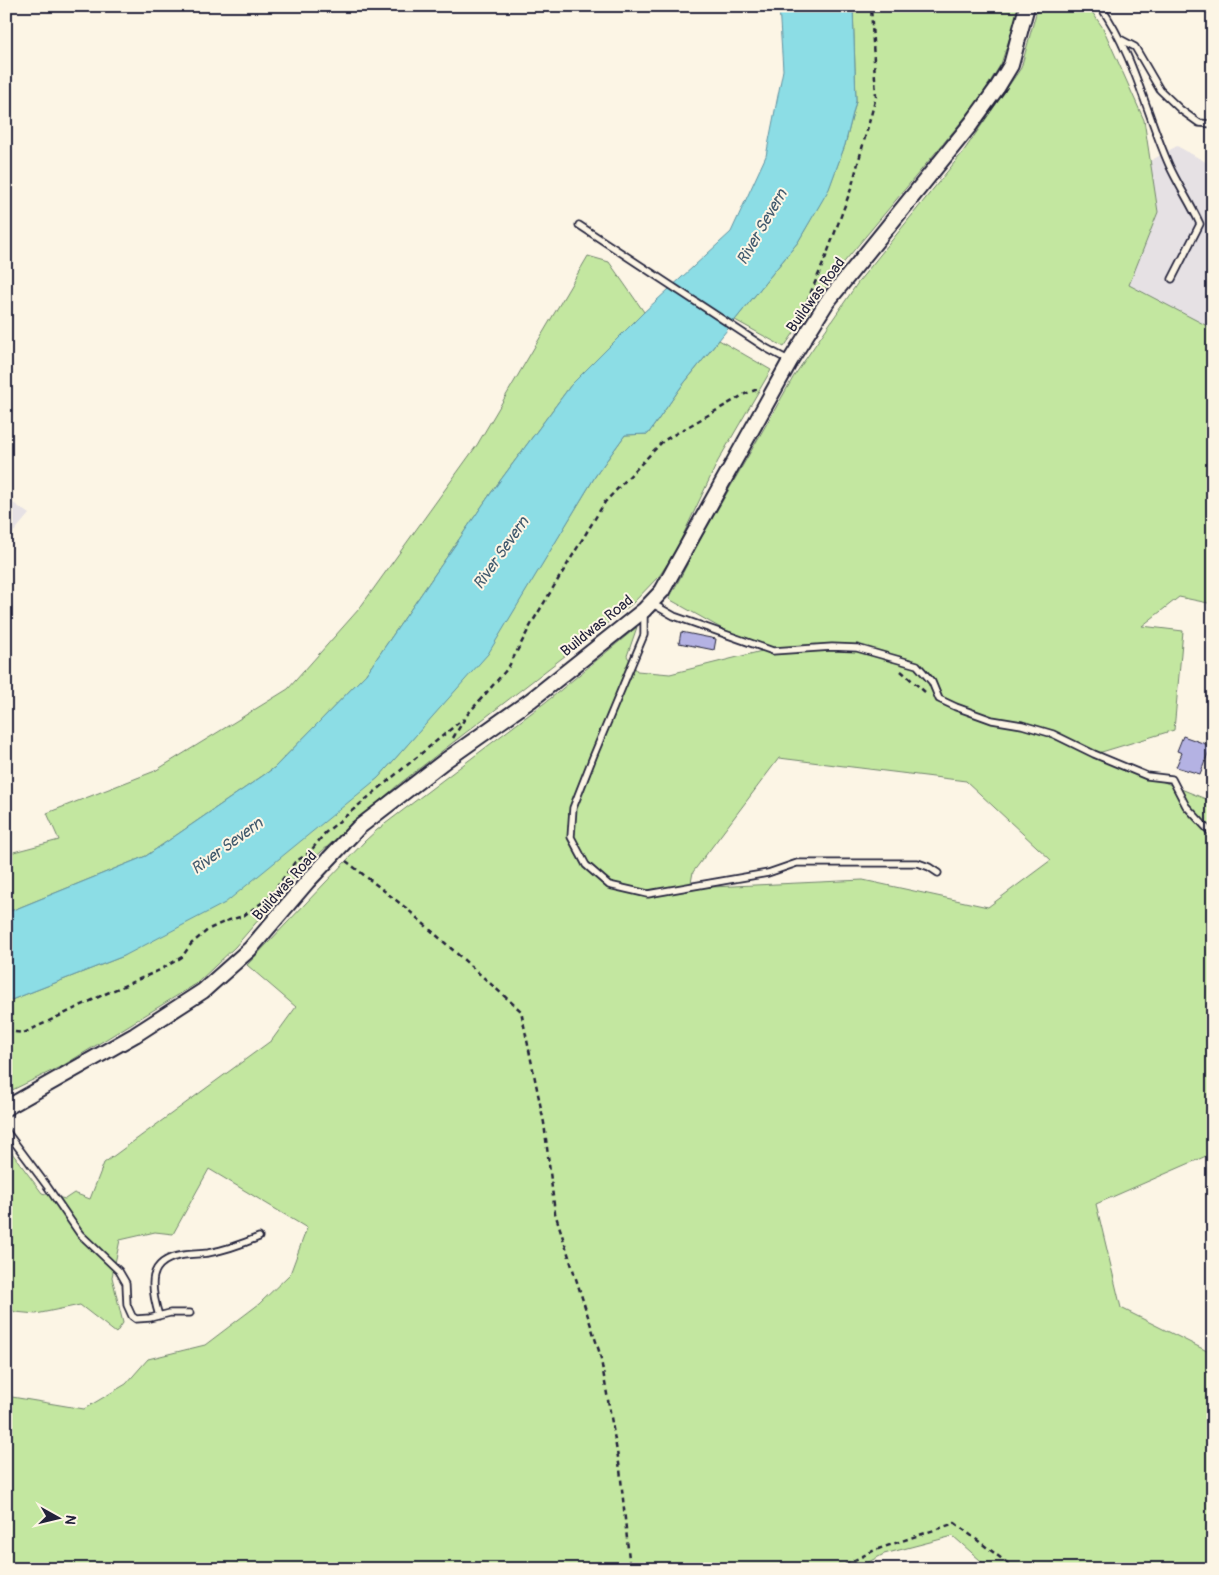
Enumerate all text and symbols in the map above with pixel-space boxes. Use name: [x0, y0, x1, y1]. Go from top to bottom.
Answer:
water label: River Severn: [732, 185, 792, 268]
street label: Buildwas Road: [783, 254, 849, 336]
water label: River Severn: [469, 512, 534, 593]
street label: Buildwas Road: [557, 591, 637, 661]
water label: River Severn: [187, 813, 268, 879]
street label: Buildwas Road: [249, 847, 321, 925]
north arrow: [32, 1492, 82, 1542]
text: N: [61, 1514, 79, 1526]

